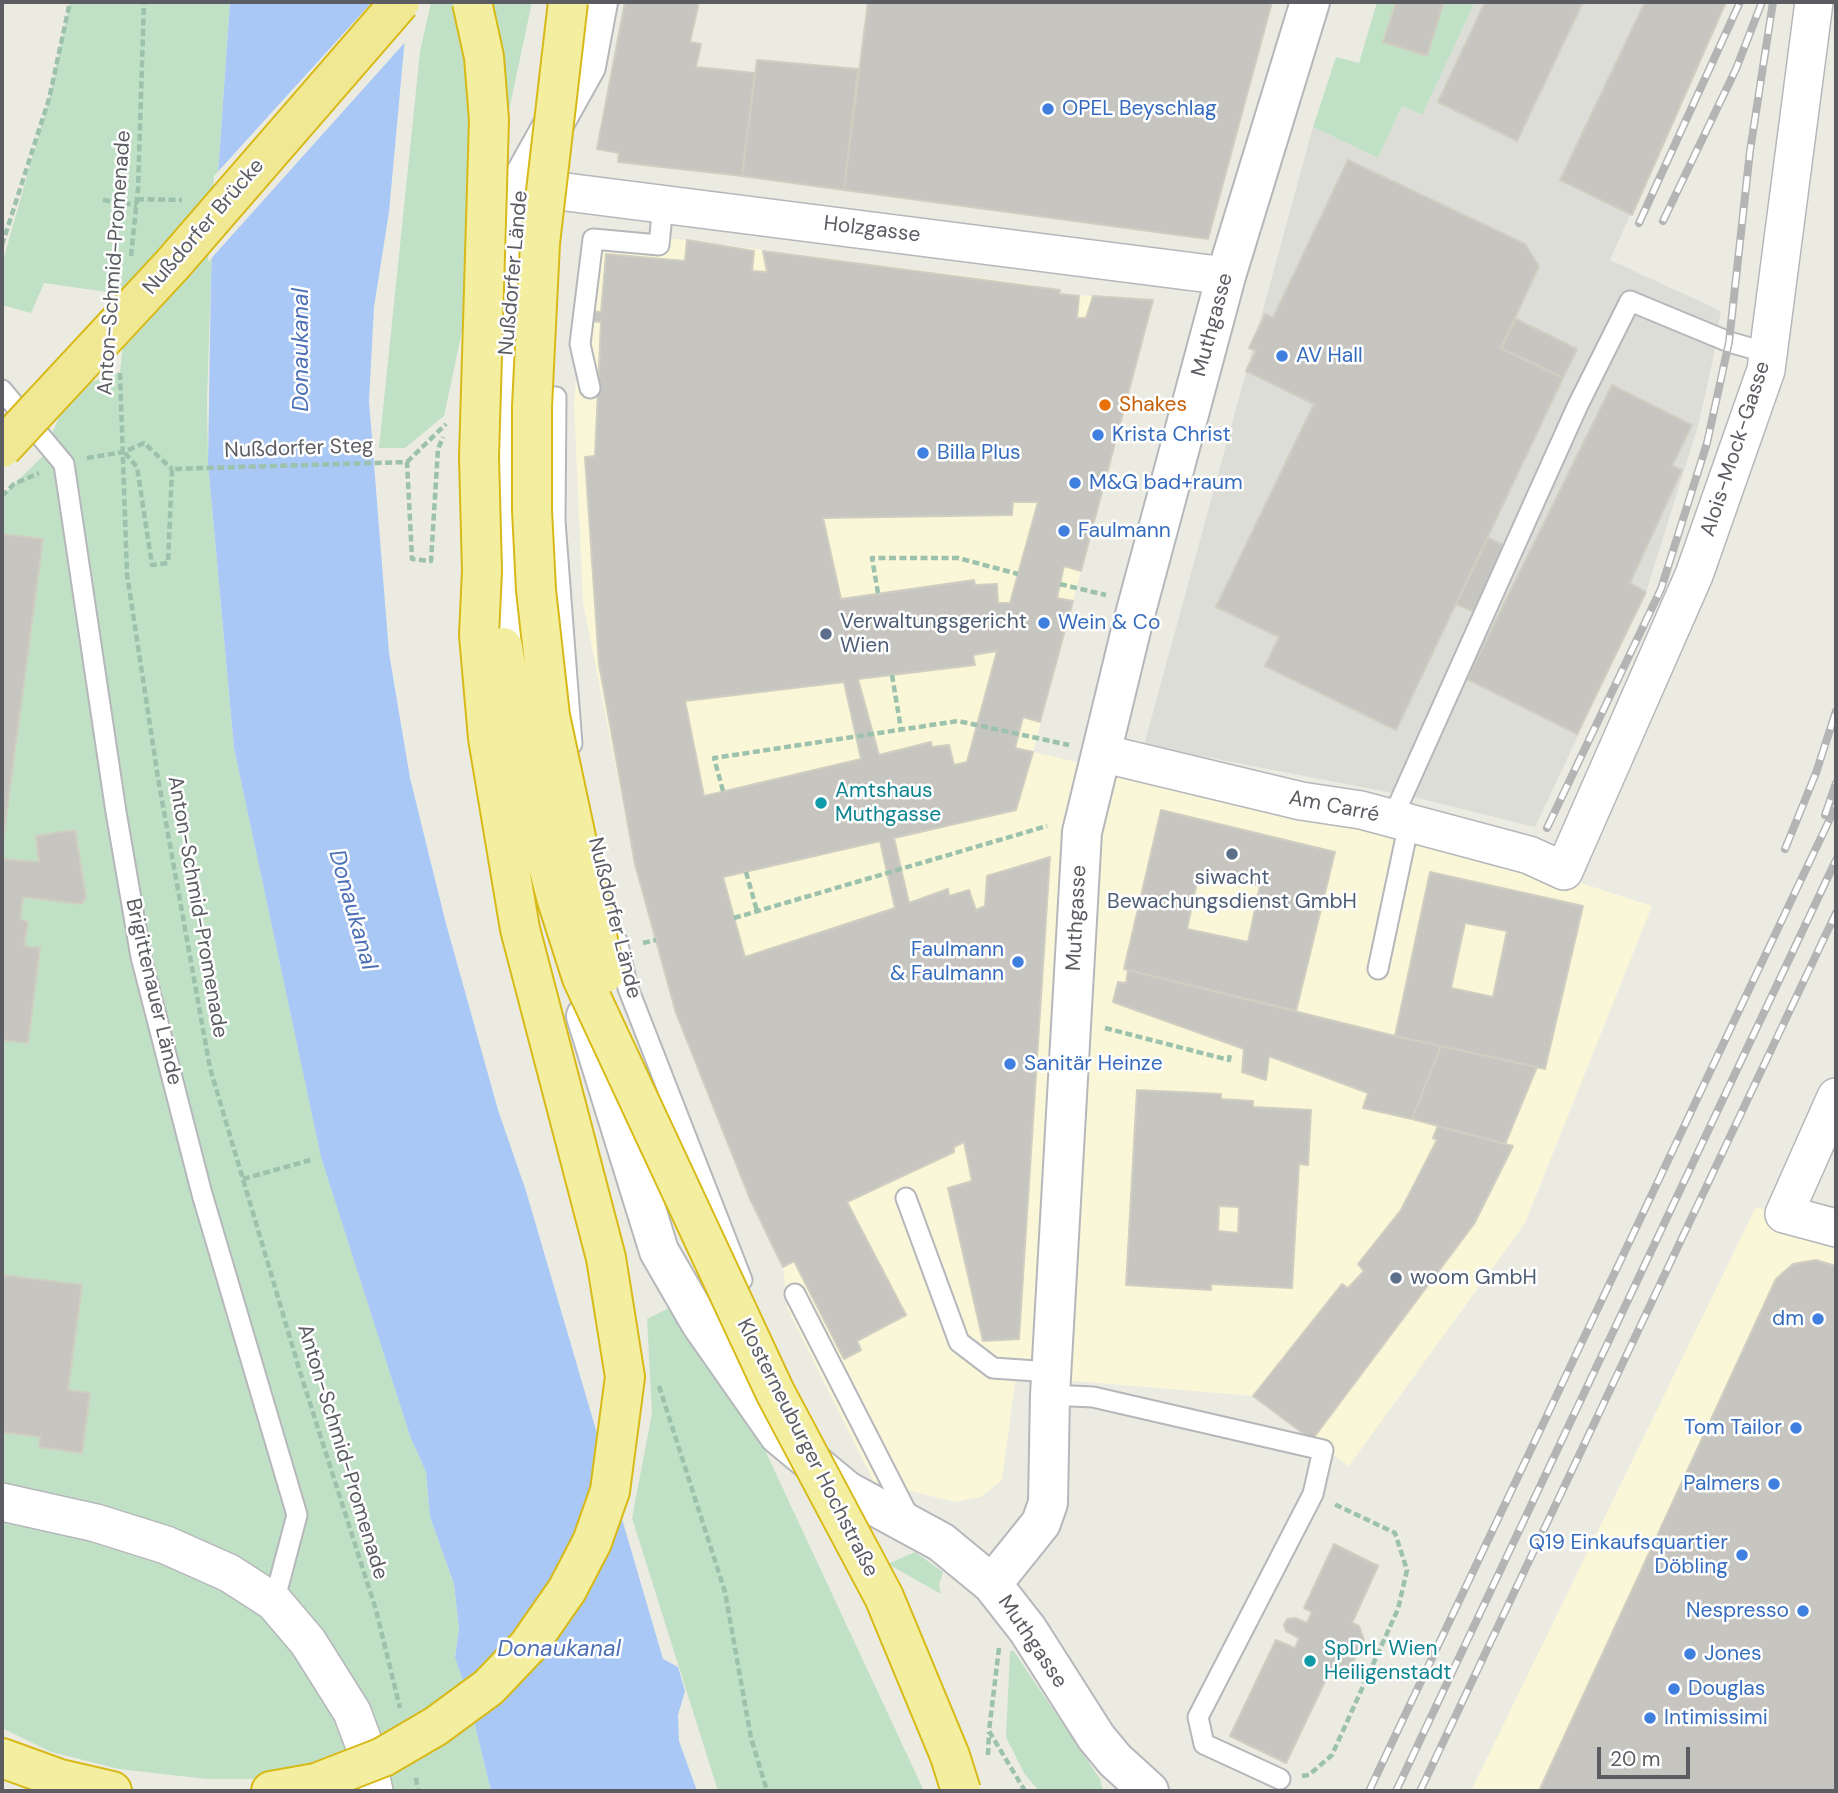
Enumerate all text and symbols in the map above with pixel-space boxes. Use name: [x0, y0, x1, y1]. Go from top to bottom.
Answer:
place label: OPEL Beyschlag: [1062, 96, 1217, 122]
marker: OPEL Beyschlag: [1040, 101, 1056, 117]
street label: Anton-Schmid-Promenade: [93, 130, 137, 396]
street label: Nußdorfer Brücke: [138, 154, 270, 300]
street label: Nußdorfer Lände: [494, 190, 534, 356]
street label: Holzgasse: [822, 212, 922, 248]
street label: Muthgasse: [1187, 270, 1239, 380]
water label: Donaukanal: [288, 288, 316, 412]
place label: AV Hall: [1296, 343, 1363, 369]
marker: AV Hall: [1274, 348, 1290, 364]
street label: Alois-Mock-Gasse: [1696, 358, 1776, 540]
place label: Shakes: [1119, 392, 1187, 418]
marker: Shakes: [1097, 397, 1113, 413]
place label: Krista Christ: [1112, 422, 1231, 448]
marker: Krista Christ: [1090, 427, 1106, 443]
street label: Nußdorfer Steg: [224, 434, 374, 464]
place label: Billa Plus: [937, 440, 1021, 466]
marker: Billa Plus: [915, 445, 931, 461]
place label: M&G bad+raum: [1089, 470, 1243, 496]
marker: M&G bad+raum: [1067, 475, 1083, 491]
place label: Faulmann: [1078, 518, 1171, 544]
marker: Faulmann: [1056, 523, 1072, 539]
place label: Verwaltungsgericht Wien: [840, 609, 1027, 659]
place label: Wein & Co: [1058, 610, 1160, 636]
marker: Wein & Co: [1036, 615, 1052, 631]
marker: Verwaltungsgericht Wien: [818, 626, 834, 642]
street label: Anton-Schmid-Promenade: [162, 774, 232, 1040]
place label: Amtshaus Muthgasse: [835, 778, 941, 828]
street label: Am Carré: [1287, 786, 1381, 828]
marker: Amtshaus Muthgasse: [813, 795, 829, 811]
street label: Nußdorfer Lände: [582, 835, 646, 1001]
marker: siwacht Bewachungsdienst GmbH: [1224, 846, 1240, 862]
water label: Donaukanal: [322, 847, 382, 973]
street label: Muthgasse: [1062, 864, 1092, 972]
place label: siwacht Bewachungsdienst GmbH: [1107, 865, 1357, 915]
street label: Brigittenauer Lände: [119, 896, 187, 1088]
place label: Faulmann & Faulmann: [890, 937, 1004, 987]
marker: Faulmann & Faulmann: [1010, 954, 1026, 970]
place label: Sanitär Heinze: [1024, 1051, 1163, 1077]
marker: Sanitär Heinze: [1002, 1056, 1018, 1072]
place label: woom GmbH: [1410, 1265, 1537, 1291]
marker: woom GmbH: [1388, 1270, 1404, 1286]
place label: dm: [1772, 1306, 1804, 1332]
marker: dm: [1810, 1311, 1826, 1327]
street label: Klosterneuburger Hochstraße: [731, 1315, 883, 1581]
street label: Anton-Schmid-Promenade: [291, 1321, 393, 1583]
place label: Tom Tailor: [1684, 1415, 1782, 1441]
marker: Tom Tailor: [1788, 1420, 1804, 1436]
place label: Palmers: [1683, 1471, 1760, 1497]
marker: Palmers: [1766, 1476, 1782, 1492]
place label: Q19 Einkaufsquartier Döbling: [1529, 1530, 1728, 1580]
marker: Q19 Einkaufsquartier Döbling: [1734, 1547, 1750, 1563]
street label: Muthgasse: [992, 1591, 1072, 1693]
place label: Nespresso: [1686, 1598, 1789, 1624]
marker: Nespresso: [1795, 1603, 1811, 1619]
water label: Donaukanal: [497, 1636, 621, 1664]
place label: SpDrL Wien Heiligenstadt: [1324, 1636, 1451, 1686]
place label: Jones: [1704, 1641, 1761, 1667]
marker: Jones: [1682, 1646, 1698, 1662]
marker: SpDrL Wien Heiligenstadt: [1302, 1653, 1318, 1669]
place label: Douglas: [1688, 1676, 1765, 1702]
marker: Douglas: [1666, 1681, 1682, 1697]
place label: Intimissimi: [1664, 1705, 1768, 1731]
marker: Intimissimi: [1642, 1710, 1658, 1726]
scale bar: [1600, 1734, 1693, 1778]
text: 20 m: [1610, 1745, 1661, 1773]

